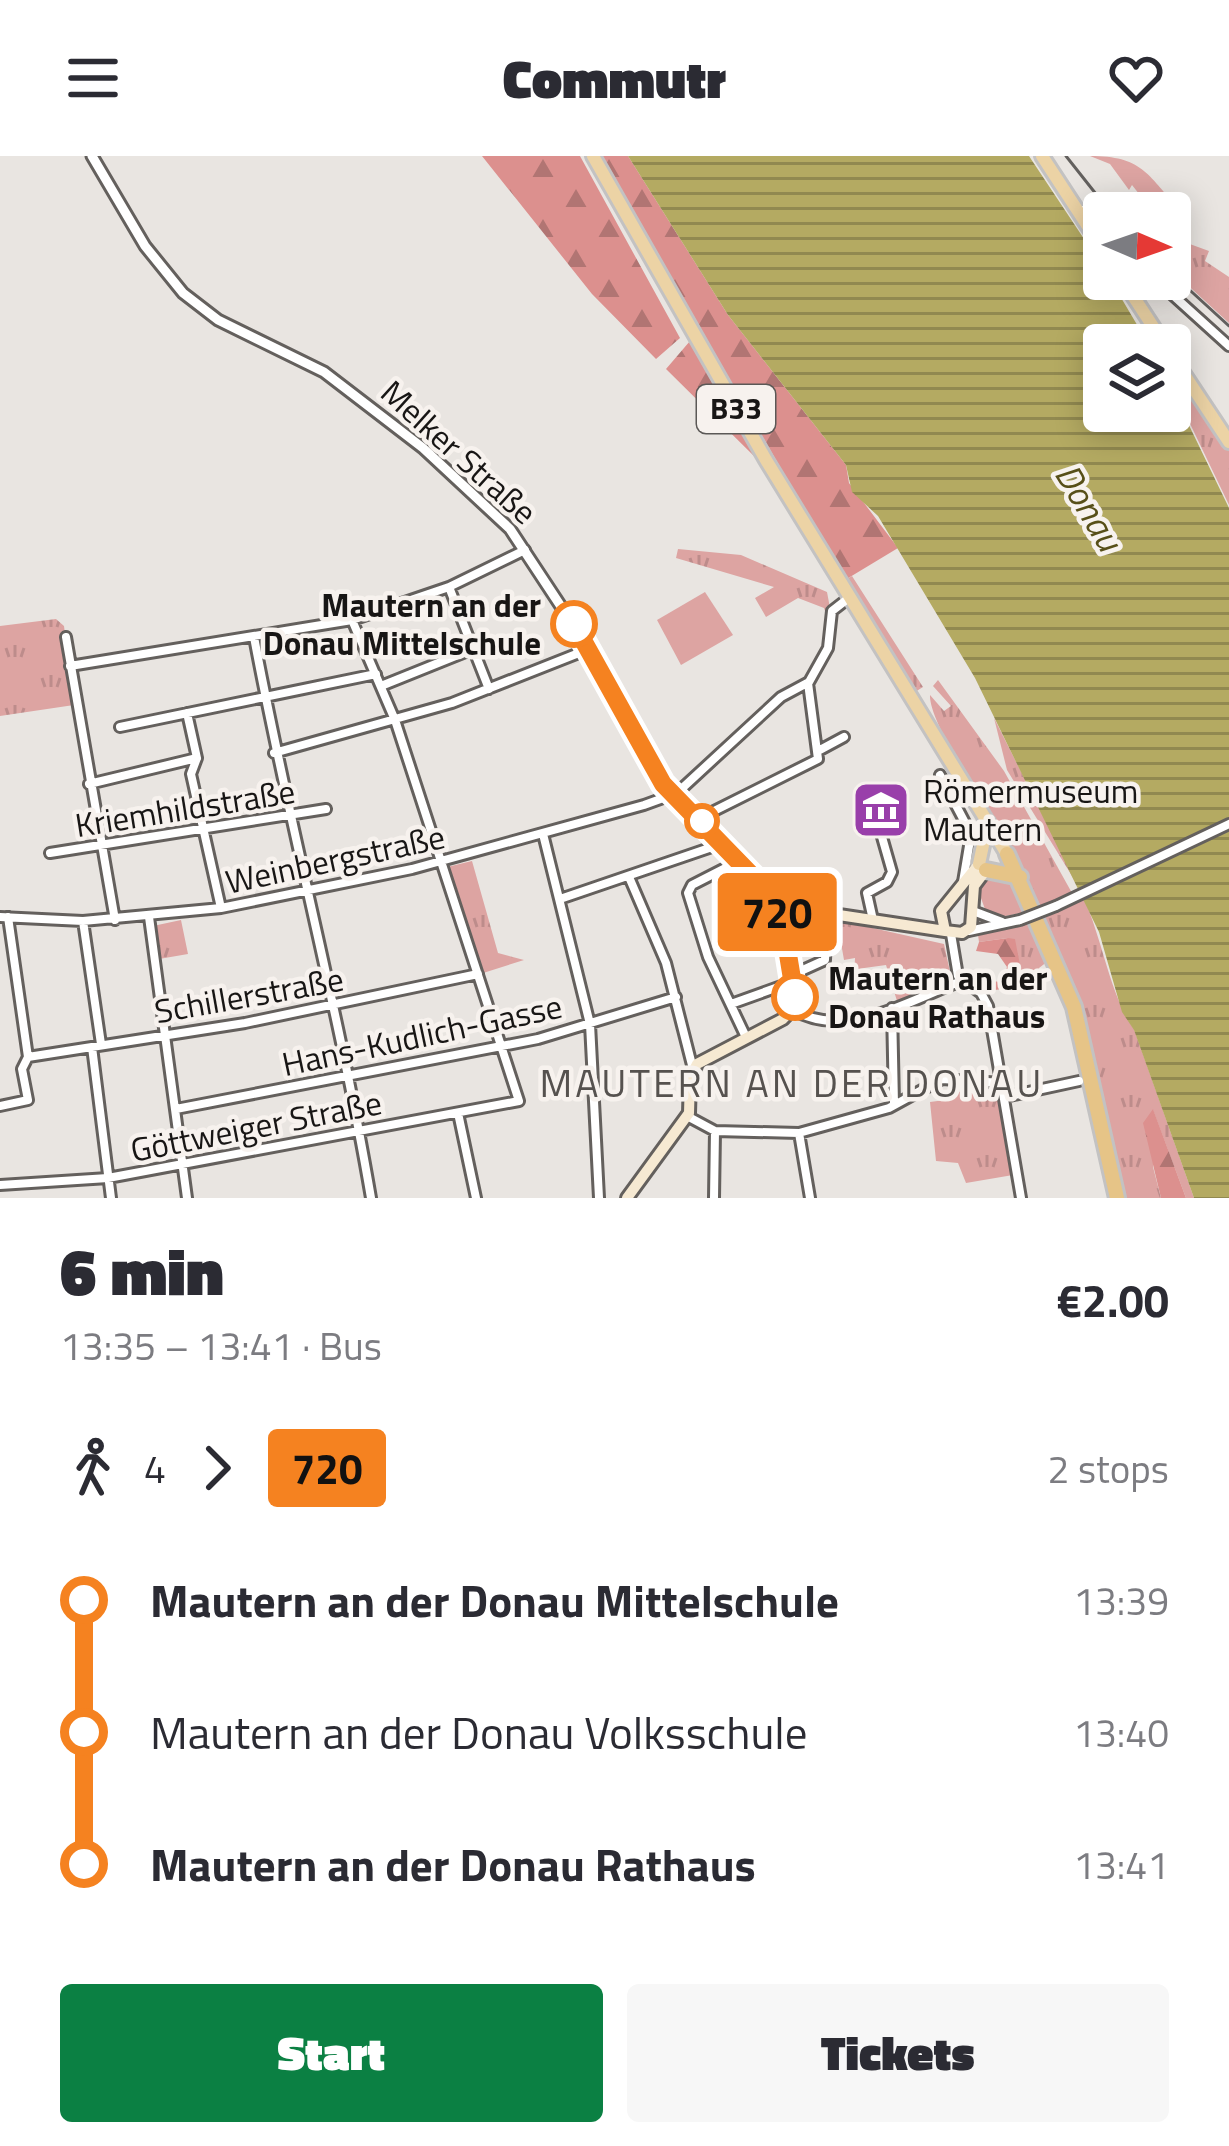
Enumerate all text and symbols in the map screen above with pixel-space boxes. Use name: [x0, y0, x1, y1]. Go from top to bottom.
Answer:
text: Commutr: [503, 37, 726, 119]
icon: menu: [60, 45, 126, 111]
icon: heart: [1103, 45, 1169, 111]
north arrow: [1083, 192, 1191, 300]
map controls: [1083, 192, 1191, 432]
button: layers: [1083, 324, 1191, 432]
street label: Melker Straße: [370, 368, 548, 536]
road number: B33: [697, 385, 775, 433]
water label: Donau: [1042, 453, 1138, 563]
place label: Mautern an der Donau Mittelschule: [263, 580, 541, 668]
marker: Mautern an der Donau Mittelschule: [552, 602, 596, 646]
street label: Kriemhildstraße: [71, 766, 299, 850]
place label: Römermuseum Mautern: [923, 766, 1138, 854]
museum icon: Römermuseum Mautern: [850, 779, 912, 841]
unlabelled marker: [686, 805, 718, 837]
street label: Weinbergstraße: [221, 811, 449, 907]
line badge: 720: [708, 873, 846, 951]
text: 720: [742, 880, 812, 944]
place label: Mautern an der Donau Rathaus: [828, 953, 1048, 1041]
street label: Schillerstraße: [151, 954, 347, 1036]
marker: Mautern an der Donau Rathaus: [773, 975, 817, 1019]
street label: Hans-Kudlich-Gasse: [277, 981, 567, 1089]
district label: MAUTERN AN DER DONAU: [540, 1053, 1044, 1112]
street label: Göttweiger Straße: [126, 1077, 386, 1175]
text: 6 min: [60, 1220, 224, 1321]
text: €2.00: [1057, 1266, 1169, 1334]
text: 13:35 – 13:41 · Bus: [60, 1316, 382, 1375]
icon: walk: [60, 1435, 126, 1501]
icon: forward: [184, 1435, 250, 1501]
text: 720: [292, 1436, 362, 1500]
text: 4: [144, 1439, 166, 1498]
text: 2 stops: [1047, 1439, 1169, 1498]
text: Mautern an der Donau Mittelschule: [150, 1566, 839, 1634]
text: 13:39: [1073, 1571, 1169, 1630]
text: Mautern an der Donau Volksschule: [150, 1698, 807, 1766]
text: 13:40: [1073, 1703, 1169, 1762]
text: Mautern an der Donau Rathaus: [150, 1830, 756, 1898]
text: 13:41: [1073, 1835, 1169, 1894]
button: Start: [60, 1984, 603, 2122]
button: Tickets: [627, 1984, 1169, 2122]

